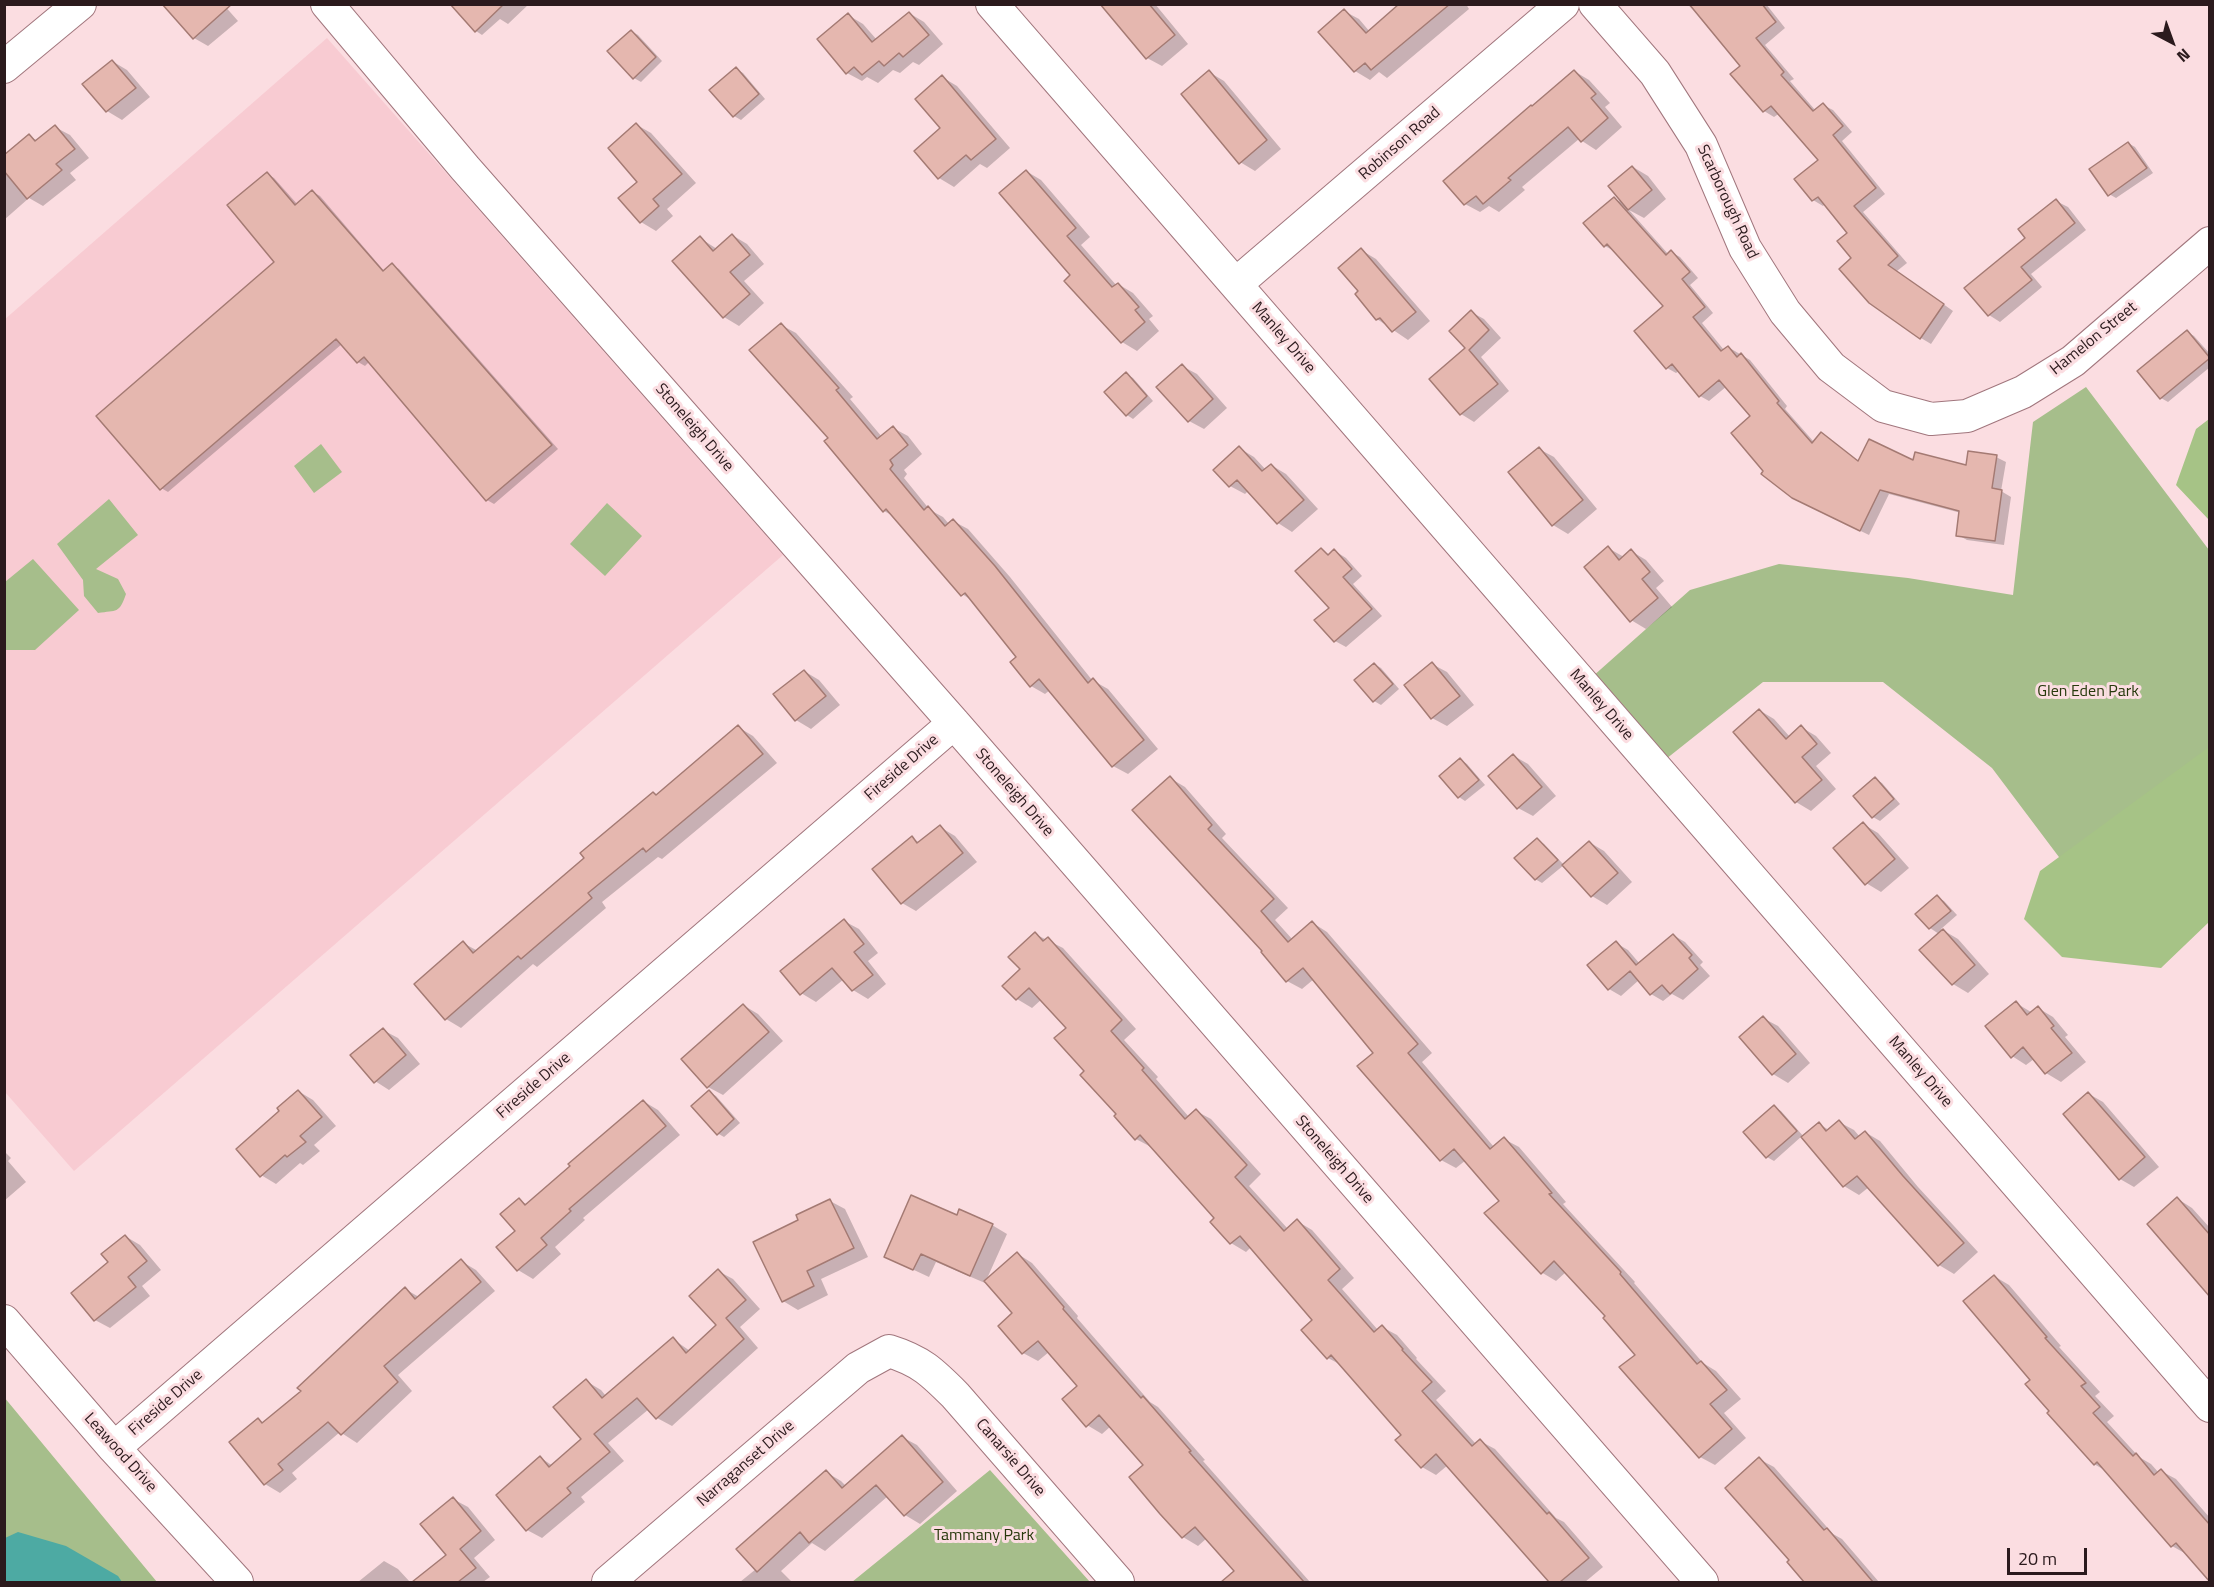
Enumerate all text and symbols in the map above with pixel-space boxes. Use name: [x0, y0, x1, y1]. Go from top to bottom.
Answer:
north arrow: [2142, 12, 2202, 72]
text: N: [2172, 43, 2196, 68]
street label: Robinson Road: [1355, 104, 1445, 184]
street label: Scarborough Road: [1692, 142, 1762, 262]
street label: Hamelon Street: [2047, 298, 2141, 380]
street label: Manley Drive: [1247, 299, 1319, 377]
street label: Stoneleigh Drive: [651, 380, 737, 476]
street label: Manley Drive: [1565, 666, 1637, 744]
park label: Glen Eden Park: [2037, 682, 2139, 702]
street label: Fireside Drive: [861, 731, 943, 805]
street label: Stoneleigh Drive: [971, 745, 1057, 841]
street label: Manley Drive: [1884, 1033, 1956, 1111]
street label: Fireside Drive: [493, 1049, 575, 1123]
street label: Stoneleigh Drive: [1291, 1112, 1377, 1208]
street label: Fireside Drive: [125, 1366, 207, 1440]
street label: Leawood Drive: [80, 1410, 160, 1496]
street label: Canarsie Drive: [971, 1415, 1049, 1501]
street label: Narraganset Drive: [694, 1417, 798, 1511]
park label: Tammany Park: [934, 1526, 1034, 1546]
scale bar: [2010, 1536, 2090, 1574]
text: 20 m: [2018, 1545, 2057, 1572]

